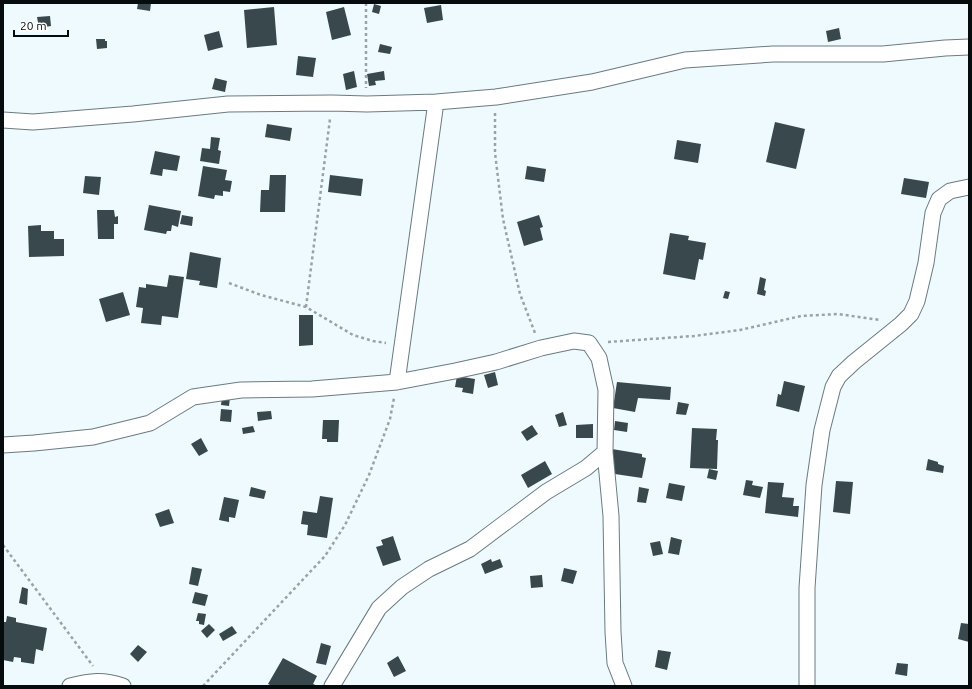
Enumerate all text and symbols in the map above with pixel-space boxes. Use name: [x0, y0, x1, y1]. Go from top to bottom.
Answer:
scale bar: [14, 12, 68, 38]
text: 20 m: [20, 19, 47, 32]

